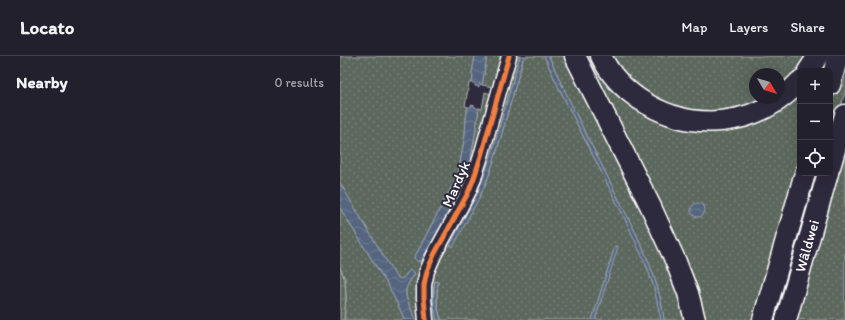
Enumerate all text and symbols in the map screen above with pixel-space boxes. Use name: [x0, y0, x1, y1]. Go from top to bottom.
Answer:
text: Locato: [20, 16, 74, 39]
text: Map: [682, 19, 707, 36]
text: Layers: [729, 19, 768, 36]
text: Share: [790, 19, 825, 36]
north arrow: [749, 68, 785, 104]
map controls: [797, 68, 833, 176]
button: +: [797, 68, 833, 104]
text: Nearby: [16, 72, 68, 92]
text: 0 results: [274, 75, 324, 90]
button: −: [797, 104, 833, 140]
button: locate: [797, 140, 833, 176]
street label: Mardyk: [438, 158, 474, 210]
street label: Wâldwei: [791, 218, 823, 274]

